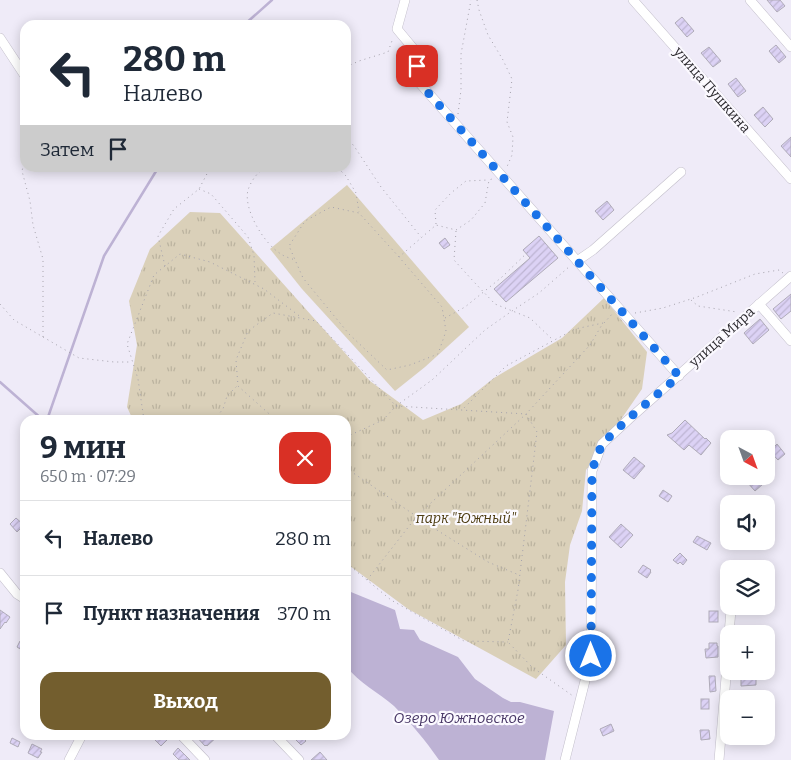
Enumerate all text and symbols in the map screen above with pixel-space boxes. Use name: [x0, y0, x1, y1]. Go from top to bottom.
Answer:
text: 280 m: [123, 38, 226, 80]
icon: left: [40, 40, 105, 105]
street label: улица Пушкина: [669, 43, 754, 137]
pin: [396, 45, 438, 87]
icon: arrive: [403, 52, 431, 80]
text: Налево: [123, 80, 203, 107]
icon: arrive: [104, 135, 132, 163]
text: Затем: [40, 138, 94, 161]
street label: улица Мира: [685, 303, 758, 371]
text: 9 мин: [40, 430, 126, 466]
north arrow: [720, 430, 775, 485]
map controls: [720, 430, 775, 745]
button: close: [279, 432, 331, 484]
text: 650 m · 07:29: [40, 467, 136, 486]
button: sound: [720, 495, 775, 550]
park label: парк "Южный": [415, 510, 517, 527]
icon: left: [40, 524, 68, 552]
text: Налево: [83, 527, 153, 550]
text: 280 m: [275, 527, 331, 550]
button: layers: [720, 560, 775, 615]
icon: arrive: [40, 599, 68, 627]
text: Пункт назначения: [83, 602, 260, 625]
text: 370 m: [277, 602, 331, 625]
button: +: [720, 625, 775, 680]
position arrow: [564, 629, 616, 681]
button: Выход: [40, 672, 331, 730]
button: −: [720, 690, 775, 745]
water label: Озеро Южновское: [393, 709, 525, 727]

